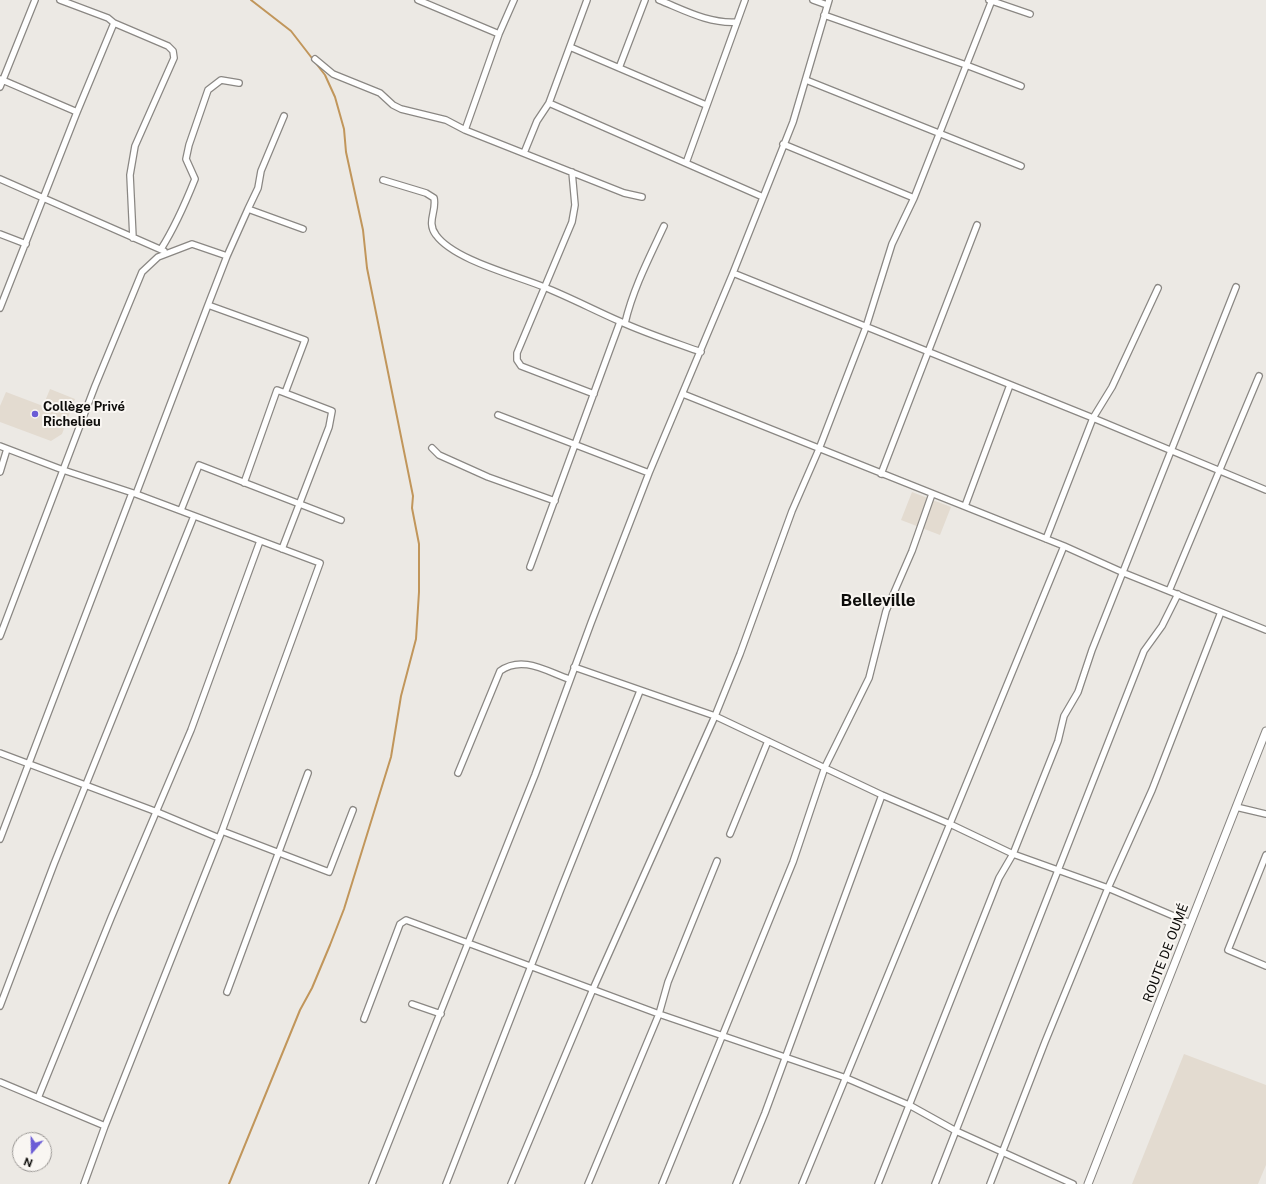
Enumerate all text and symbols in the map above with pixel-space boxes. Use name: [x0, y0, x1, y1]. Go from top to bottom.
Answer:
place label: Collège Privé Richelieu: [43, 399, 125, 430]
marker: Collège Privé Richelieu: [30, 409, 40, 419]
district label: Belleville: [840, 591, 916, 611]
street label: ROUTE DE OUMÉ: [1140, 902, 1192, 1004]
north arrow: [12, 1132, 52, 1172]
text: N: [22, 1155, 34, 1169]

